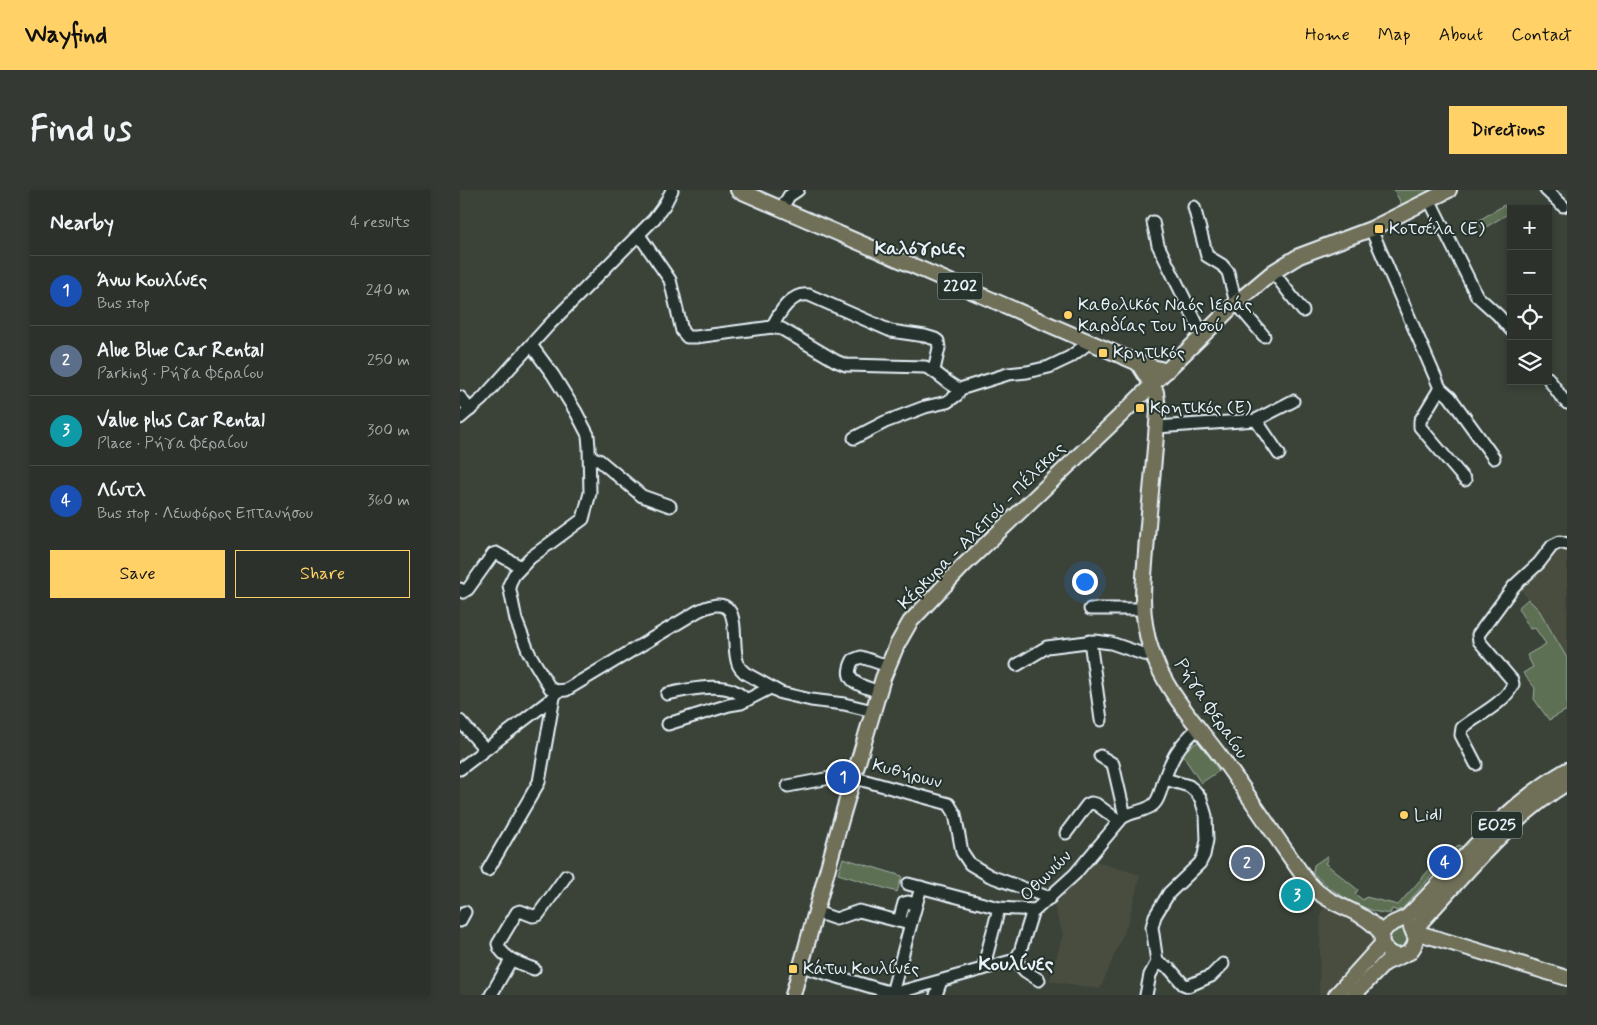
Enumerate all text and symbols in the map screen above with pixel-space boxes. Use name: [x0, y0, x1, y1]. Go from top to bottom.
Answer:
text: Wayfind: [25, 20, 107, 51]
text: Home: [1305, 23, 1350, 47]
text: Map: [1378, 23, 1411, 47]
text: About: [1439, 23, 1483, 47]
text: Contact: [1511, 23, 1572, 47]
button: Directions: [1449, 106, 1567, 154]
text: Find us: [30, 107, 132, 153]
map controls: [1507, 205, 1552, 385]
button: +: [1507, 205, 1552, 250]
text: Nearby: [50, 209, 114, 237]
text: 4 results: [350, 212, 410, 233]
place label: Κοτσέλα (Ε): [1389, 216, 1486, 241]
marker: Κοτσέλα (Ε): [1373, 223, 1385, 235]
district label: Καλόγριες: [875, 236, 966, 261]
button: −: [1507, 250, 1552, 295]
text: Άνω Κουλίνες: [97, 268, 207, 293]
road number: 2202: [938, 272, 982, 300]
text: 1: [62, 280, 70, 301]
text: 240 m: [366, 280, 410, 301]
text: Bus stop: [97, 293, 150, 314]
place label: Καθολικός Ναός Ιεράς Καρδίας του Ιησού: [1078, 293, 1252, 338]
button: locate: [1507, 295, 1552, 340]
marker: Καθολικός Ναός Ιεράς Καρδίας του Ιησού: [1062, 309, 1074, 321]
text: Alue Blue Car Rental: [97, 338, 263, 363]
button: layers: [1507, 340, 1552, 385]
place label: Κρητικός: [1113, 341, 1185, 365]
marker: Κρητικός: [1097, 347, 1109, 359]
text: 2: [62, 350, 70, 371]
text: 250 m: [367, 350, 410, 371]
text: Parking · Ρήγα Φεραίου: [97, 363, 264, 384]
place label: Κρητικός (E): [1150, 396, 1252, 420]
marker: Κρητικός (E): [1134, 402, 1146, 414]
text: Value plus Car Rental: [97, 408, 265, 433]
text: 3: [62, 420, 70, 441]
text: 300 m: [367, 420, 410, 441]
text: Place · Ρήγα Φεραίου: [97, 433, 248, 454]
street label: Κέρκυρα - Αλεπού - Πέλεκας: [892, 436, 1071, 615]
text: Λίντλ: [97, 478, 145, 503]
text: 4: [61, 490, 71, 511]
text: 360 m: [367, 490, 410, 511]
text: Bus stop · Λεωφόρος Επτανήσου: [97, 503, 313, 524]
button: Save: [50, 550, 225, 598]
button: Share: [235, 550, 410, 598]
your location: [1072, 569, 1098, 595]
street label: Ρήγα Φεραίου: [1169, 654, 1253, 764]
street label: Κυθήρων: [870, 753, 945, 795]
pin: 1: [827, 758, 859, 796]
place label: Lidl: [1414, 803, 1442, 827]
marker: Lidl: [1398, 809, 1410, 821]
road number: ΕΟ25: [1472, 812, 1522, 838]
pin: 4: [1429, 843, 1461, 881]
pin: 2: [1231, 844, 1263, 882]
street label: Οθωνών: [1015, 845, 1077, 907]
pin: 3: [1281, 876, 1313, 914]
district label: Κουλίνες: [978, 951, 1054, 978]
place label: Κάτω Κουλίνες: [803, 957, 919, 981]
marker: Κάτω Κουλίνες: [787, 963, 799, 975]

